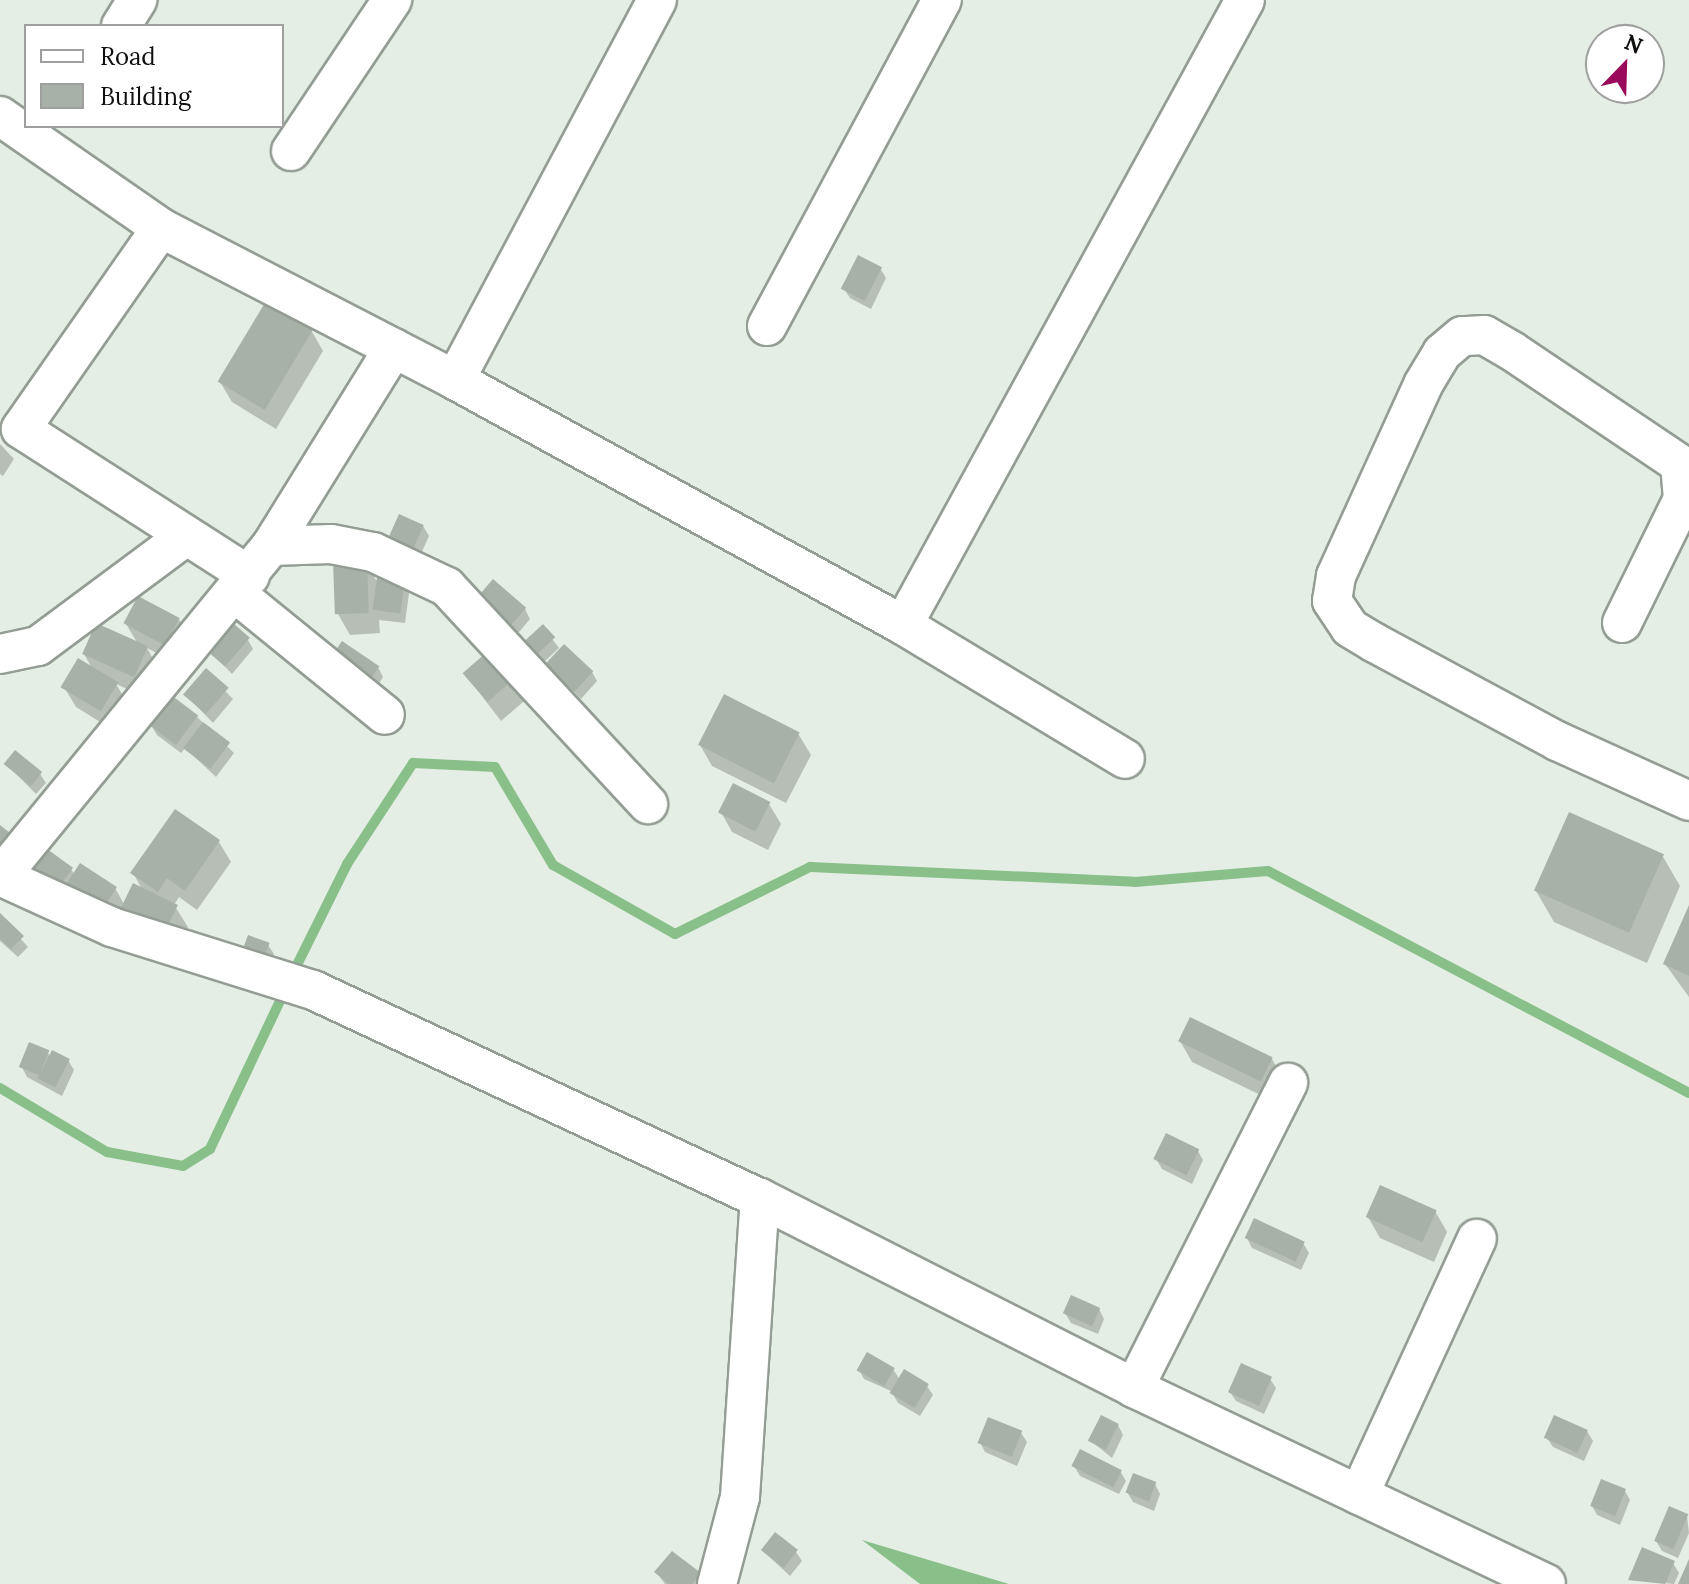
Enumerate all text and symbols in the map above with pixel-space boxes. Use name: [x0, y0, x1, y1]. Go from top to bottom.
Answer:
legend: [24, 24, 284, 128]
north arrow: [1585, 24, 1665, 104]
text: N: [1620, 28, 1647, 60]
text: Road: [100, 41, 156, 72]
text: Building: [100, 81, 191, 112]

